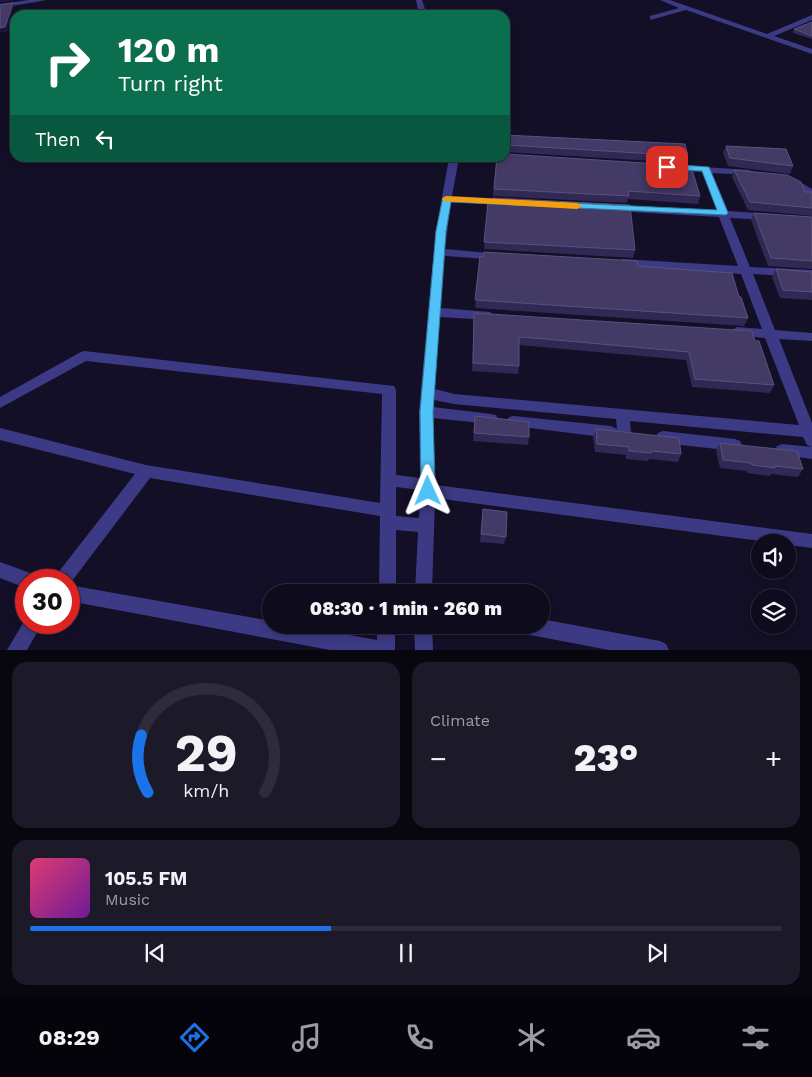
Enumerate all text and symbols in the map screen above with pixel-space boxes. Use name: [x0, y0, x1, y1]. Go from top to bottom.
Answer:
text: 120 m: [118, 29, 219, 71]
icon: right: [35, 30, 100, 95]
text: Turn right: [118, 71, 223, 96]
icon: left: [91, 125, 119, 153]
text: Then: [35, 128, 81, 151]
pin: [646, 146, 688, 188]
icon: arrive: [653, 153, 681, 181]
position arrow: [401, 464, 453, 516]
map controls: [751, 534, 796, 634]
button: sound: [751, 534, 796, 579]
speed limit sign: 30: [15, 569, 80, 634]
button: layers: [751, 589, 796, 634]
text: 08:30 · 1 min · 260 m: [310, 597, 502, 620]
text: Climate: [430, 711, 490, 730]
text: 29: [174, 723, 238, 784]
text: 23°: [574, 736, 638, 780]
text: −: [430, 742, 447, 775]
text: +: [765, 742, 782, 775]
text: km/h: [183, 780, 229, 801]
text: 105.5 FM: [105, 867, 187, 890]
text: Music: [105, 890, 150, 909]
icon: previous: [141, 939, 169, 967]
icon: pause: [392, 939, 420, 967]
icon: next: [643, 939, 671, 967]
icon: directions: [177, 1020, 212, 1055]
icon: music: [289, 1020, 324, 1055]
icon: phone: [402, 1020, 437, 1055]
icon: climate: [514, 1020, 549, 1055]
icon: car: [626, 1020, 661, 1055]
icon: filters: [738, 1020, 773, 1055]
text: 08:29: [39, 1025, 100, 1050]

